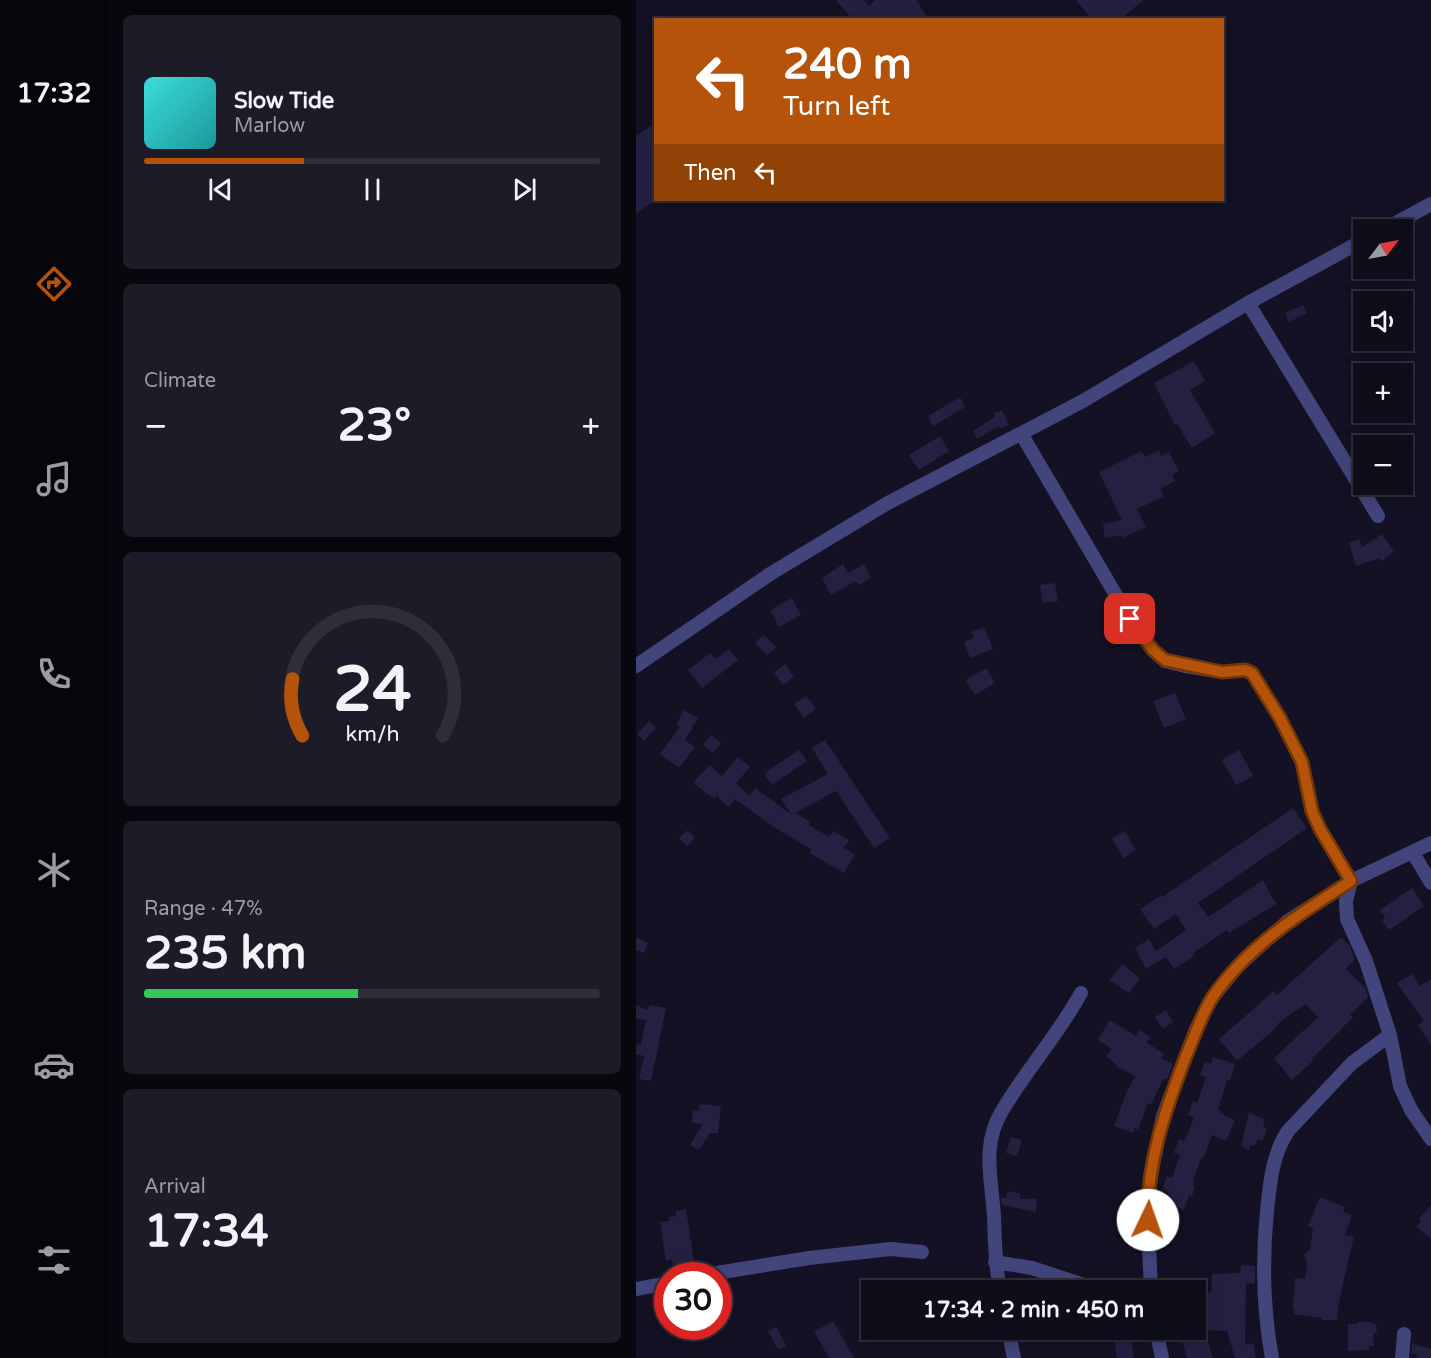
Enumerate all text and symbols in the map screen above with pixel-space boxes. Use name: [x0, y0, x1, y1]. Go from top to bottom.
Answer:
text: 240 m: [783, 39, 912, 90]
icon: left: [684, 42, 762, 120]
text: 17:32: [17, 77, 91, 110]
text: Slow Tide: [234, 88, 334, 114]
text: Turn left: [783, 90, 890, 123]
text: Marlow: [234, 114, 305, 138]
icon: left: [749, 156, 782, 189]
text: Then: [684, 160, 737, 186]
icon: previous: [204, 173, 237, 206]
icon: pause: [356, 173, 389, 206]
icon: next: [508, 173, 541, 206]
north arrow: [1353, 219, 1413, 279]
map controls: [1353, 219, 1413, 495]
icon: directions: [33, 263, 75, 305]
button: sound: [1353, 291, 1413, 351]
button: +: [1353, 363, 1413, 423]
text: Climate: [144, 369, 216, 393]
text: 23°: [338, 399, 411, 453]
text: −: [144, 407, 168, 446]
text: +: [581, 407, 600, 446]
button: −: [1353, 435, 1413, 495]
icon: music: [33, 458, 75, 500]
pin: [1104, 593, 1155, 644]
icon: arrive: [1113, 602, 1146, 635]
icon: phone: [33, 653, 75, 695]
text: 24: [333, 653, 411, 728]
text: km/h: [345, 721, 399, 747]
icon: climate: [33, 849, 75, 891]
text: Range · 47%: [144, 897, 263, 921]
text: 235 km: [144, 927, 306, 981]
icon: car: [33, 1044, 75, 1086]
text: Arrival: [144, 1175, 206, 1199]
position arrow: [1116, 1188, 1180, 1252]
text: 17:34: [144, 1205, 269, 1259]
icon: filters: [33, 1239, 75, 1281]
speed limit sign: 30: [654, 1262, 732, 1340]
text: 17:34 · 2 min · 450 m: [923, 1297, 1144, 1323]

